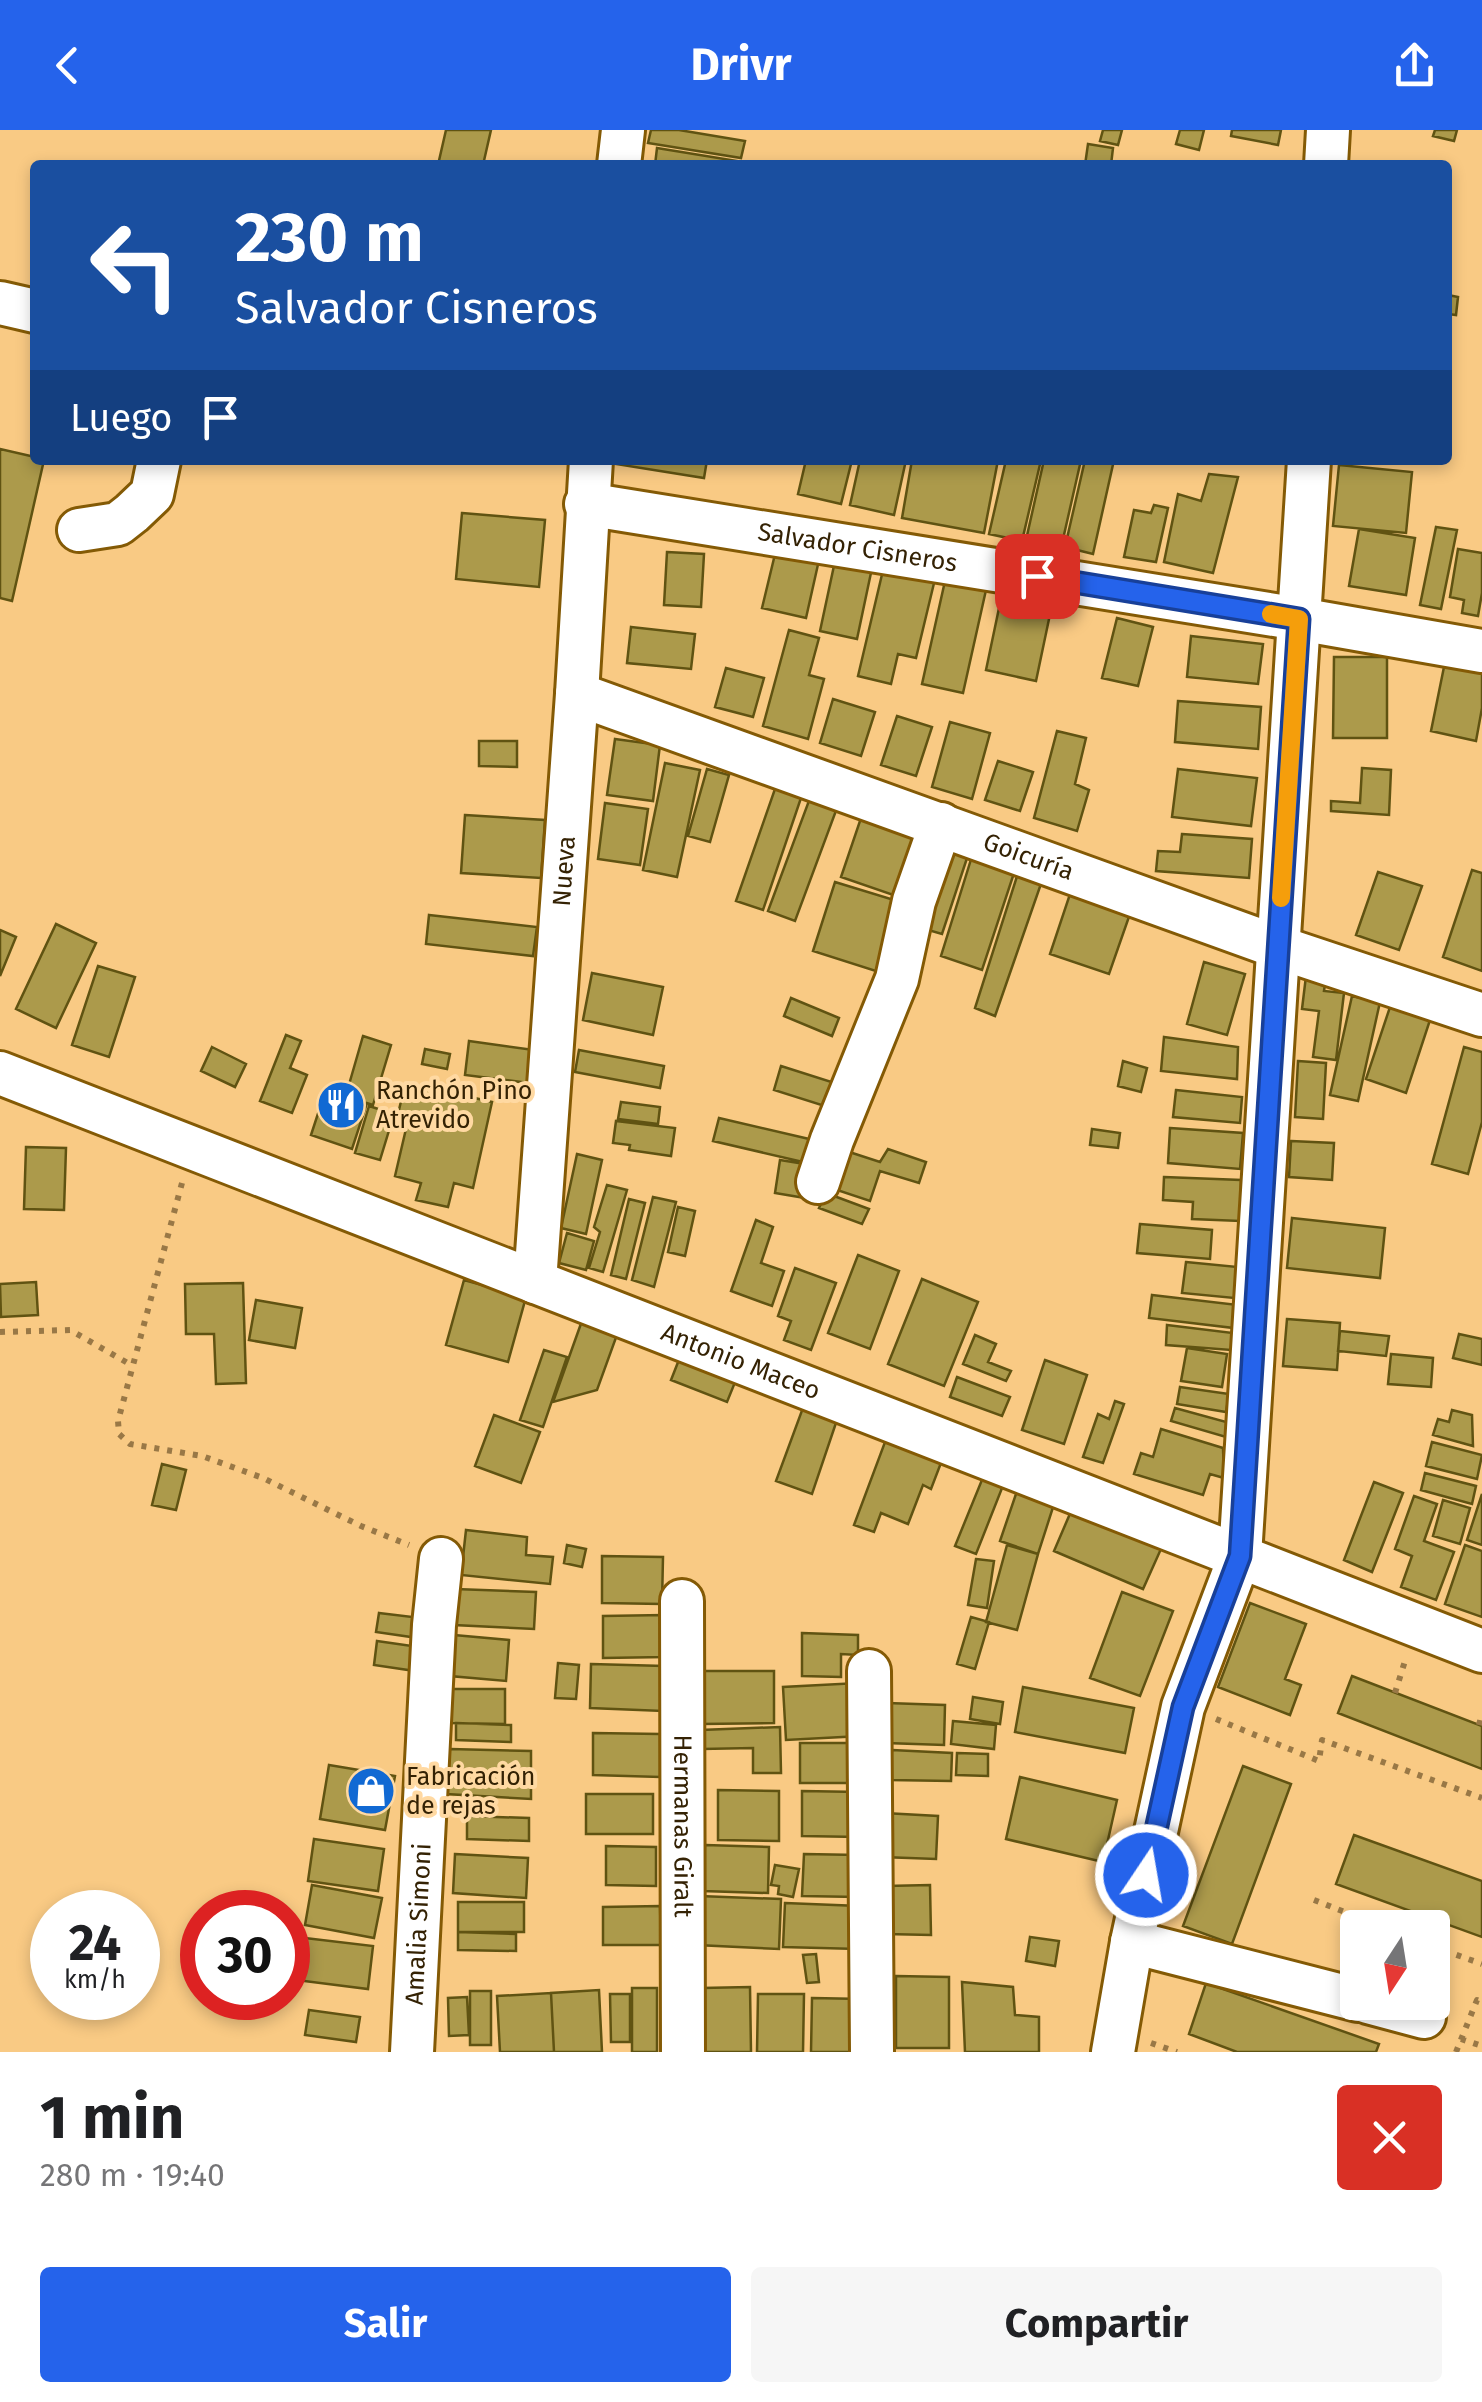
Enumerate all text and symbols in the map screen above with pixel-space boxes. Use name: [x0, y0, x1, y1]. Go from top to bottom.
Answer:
icon: back: [40, 38, 95, 93]
text: Drivr: [690, 38, 792, 92]
icon: share: [1387, 38, 1442, 93]
text: 230 m: [235, 196, 424, 280]
icon: left: [70, 200, 200, 330]
text: Salvador Cisneros: [235, 281, 598, 335]
icon: arrive: [193, 390, 248, 445]
text: Luego: [70, 395, 173, 441]
street label: Salvador Cisneros: [756, 517, 959, 579]
pin: [995, 534, 1080, 619]
icon: arrive: [1010, 549, 1065, 604]
street label: Goicuría: [979, 827, 1078, 887]
street label: Nueva: [547, 835, 582, 907]
place label: Ranchón Pino Atrevido: [376, 1076, 532, 1135]
restaurant icon: Ranchón Pino Atrevido: [315, 1079, 367, 1131]
street label: Antonio Maceo: [657, 1317, 824, 1406]
street label: Hermanas Giralt: [667, 1734, 698, 1919]
place label: Fabricación de rejas: [406, 1762, 535, 1821]
shop icon: Fabricación de rejas: [345, 1765, 397, 1817]
position arrow: [1094, 1823, 1198, 1927]
street label: Amalia Simoni: [399, 1842, 438, 2006]
speed limit sign: 30: [180, 1890, 310, 2020]
north arrow: [1340, 1910, 1450, 2020]
map controls: [1340, 1910, 1450, 2020]
text: 24: [69, 1913, 121, 1973]
text: km/h: [64, 1965, 126, 1995]
text: 1 min: [40, 2082, 184, 2154]
button: close: [1337, 2085, 1442, 2190]
text: 280 m · 19:40: [40, 2156, 225, 2194]
button: Salir: [40, 2267, 731, 2382]
button: Compartir: [751, 2267, 1442, 2382]

